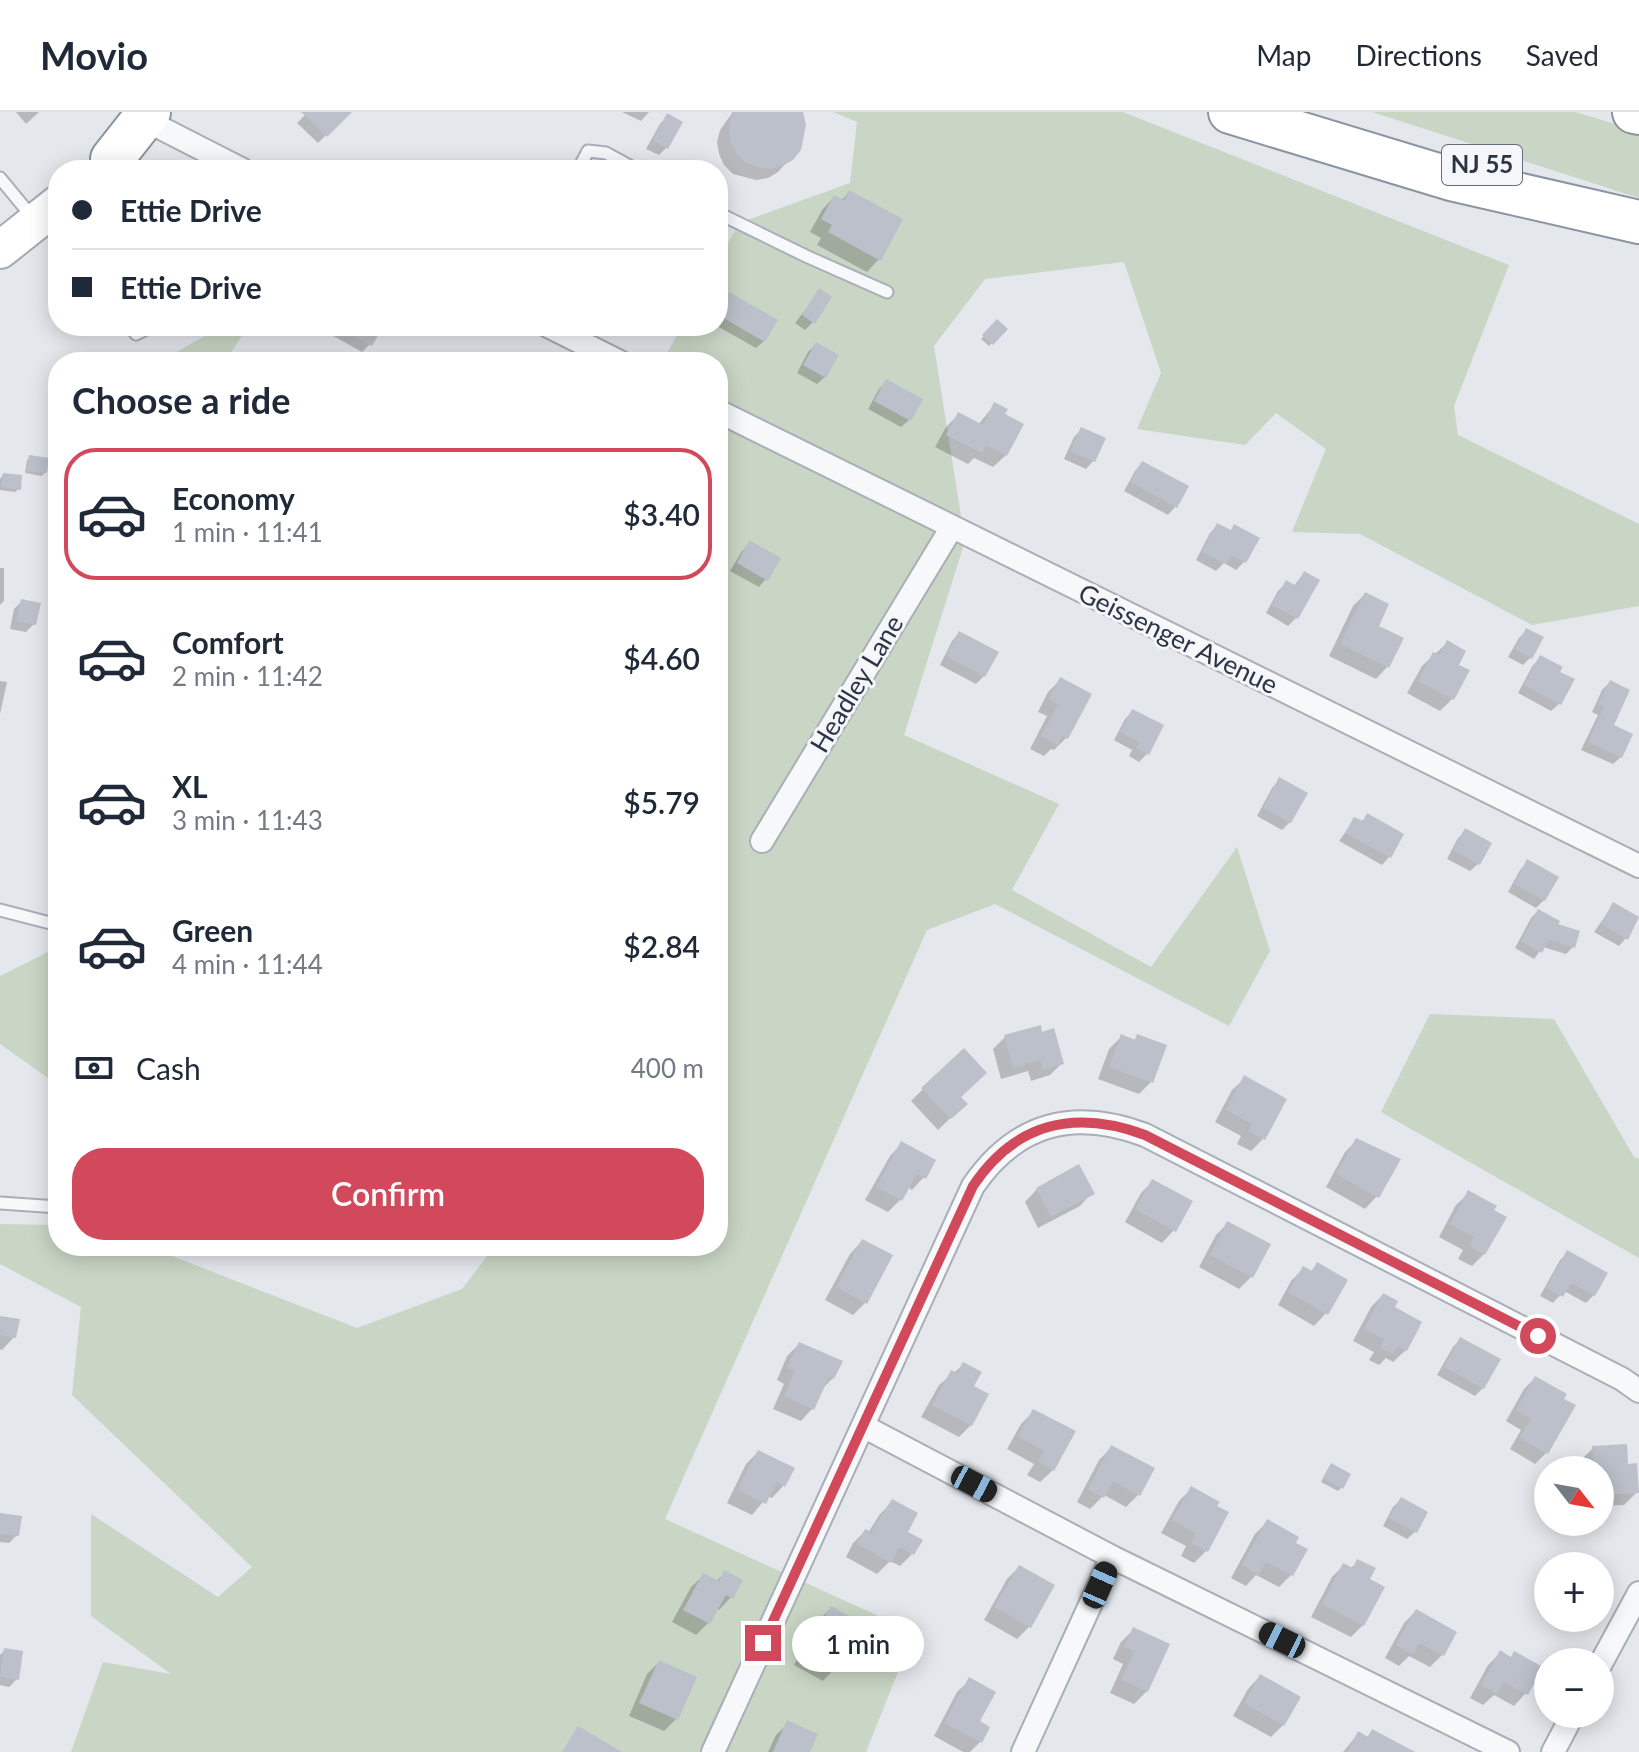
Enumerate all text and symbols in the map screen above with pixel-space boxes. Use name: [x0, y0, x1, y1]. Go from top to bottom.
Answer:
text: Movio: [40, 32, 148, 78]
text: Map: [1256, 38, 1311, 72]
text: Directions: [1355, 38, 1482, 72]
text: Saved: [1526, 38, 1599, 72]
road number: NJ 55: [1442, 145, 1522, 185]
text: Ettie Drive: [120, 192, 262, 228]
text: Ettie Drive: [120, 269, 262, 305]
text: Choose a ride: [72, 378, 291, 422]
icon: car: [76, 478, 148, 550]
text: Economy: [172, 480, 295, 516]
text: $3.40: [623, 496, 700, 532]
text: 1 min · 11:41: [172, 516, 323, 548]
street label: Geissenger Avenue: [1074, 576, 1283, 700]
street label: Headley Lane: [803, 609, 910, 758]
icon: car: [76, 622, 148, 694]
text: Comfort: [172, 624, 284, 660]
text: $4.60: [623, 640, 700, 676]
text: 2 min · 11:42: [172, 660, 323, 692]
icon: car: [76, 766, 148, 838]
text: XL: [172, 768, 208, 804]
text: $5.79: [623, 784, 700, 820]
text: 3 min · 11:43: [172, 804, 323, 836]
icon: car: [76, 910, 148, 982]
text: Green: [172, 912, 253, 948]
text: $2.84: [623, 928, 700, 964]
text: 4 min · 11:44: [172, 948, 323, 980]
icon: cash: [72, 1046, 116, 1090]
text: Cash: [136, 1050, 201, 1086]
text: 400 m: [631, 1052, 704, 1084]
button: Confirm: [72, 1148, 704, 1240]
route start: [1520, 1318, 1556, 1354]
north arrow: [1534, 1456, 1614, 1536]
map controls: [1534, 1456, 1614, 1728]
car: [947, 1462, 1001, 1506]
button: +: [1534, 1552, 1614, 1632]
car: [1079, 1558, 1121, 1612]
callout: 1 min: [791, 1615, 923, 1671]
car: [1255, 1619, 1309, 1661]
route end: [745, 1625, 781, 1661]
text: 1 min: [826, 1628, 890, 1660]
button: −: [1534, 1648, 1614, 1728]

